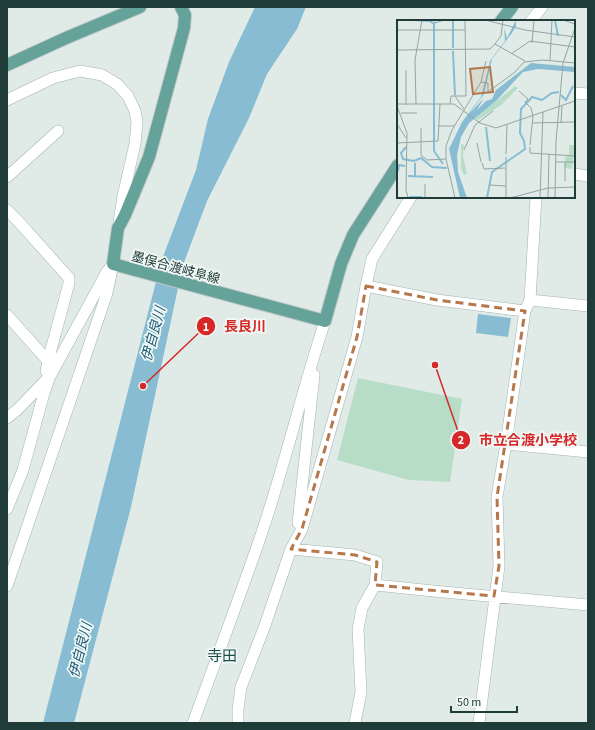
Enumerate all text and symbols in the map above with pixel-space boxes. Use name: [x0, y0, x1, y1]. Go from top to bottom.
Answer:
inset map: [397, 20, 575, 198]
street label: 墨俣合渡岐阜線: [129, 247, 222, 288]
water label: 伊自良川: [137, 303, 171, 364]
callout: 長良川: [196, 313, 274, 339]
text: 長良川: [224, 317, 266, 337]
text: 1: [203, 319, 209, 336]
callout: 市立合渡小学校: [451, 427, 585, 453]
text: 市立合渡小学校: [479, 431, 577, 451]
text: 2: [458, 432, 464, 449]
water label: 伊自良川: [64, 619, 98, 680]
district label: 寺田: [207, 646, 237, 667]
scale bar: [451, 688, 517, 714]
text: 50 m: [457, 694, 481, 711]

